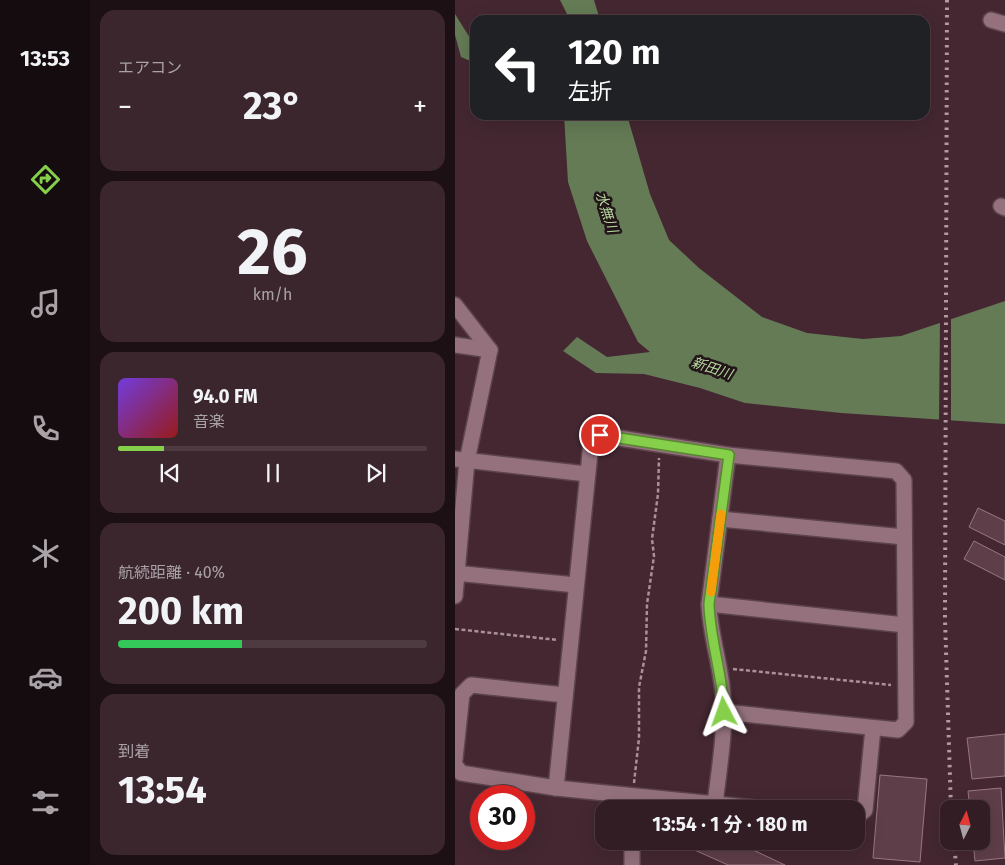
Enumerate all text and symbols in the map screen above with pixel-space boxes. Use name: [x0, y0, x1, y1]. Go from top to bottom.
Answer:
text: 120 m: [568, 31, 661, 73]
icon: left: [485, 35, 550, 100]
text: 13:53: [20, 45, 70, 72]
text: エアコン: [118, 58, 182, 77]
text: 左折: [568, 78, 612, 105]
text: 23°: [243, 83, 302, 129]
text: −: [118, 90, 132, 123]
text: +: [413, 90, 427, 123]
icon: directions: [28, 162, 63, 197]
water label: 水無川: [592, 190, 622, 237]
text: 26: [237, 213, 308, 291]
text: km/h: [253, 285, 292, 304]
icon: music: [28, 286, 63, 321]
water label: 新田川: [689, 354, 736, 384]
text: 94.0 FM: [193, 385, 258, 408]
icon: phone: [28, 411, 63, 446]
text: 音楽: [193, 412, 225, 431]
pin: [579, 414, 621, 456]
icon: arrive: [586, 421, 614, 449]
icon: previous: [156, 459, 184, 487]
icon: pause: [259, 459, 287, 487]
icon: next: [362, 459, 390, 487]
icon: climate: [28, 536, 63, 571]
text: 航続距離 · 40%: [118, 563, 225, 582]
text: 200 km: [118, 588, 244, 634]
icon: car: [28, 660, 63, 695]
position arrow: [697, 685, 749, 737]
text: 到着: [118, 742, 150, 761]
text: 13:54: [118, 767, 207, 813]
icon: filters: [28, 785, 63, 820]
speed limit sign: 30: [470, 785, 535, 850]
north arrow: [940, 800, 990, 850]
map controls: [940, 800, 990, 850]
text: 13:54 · 1 分 · 180 m: [652, 813, 808, 836]

